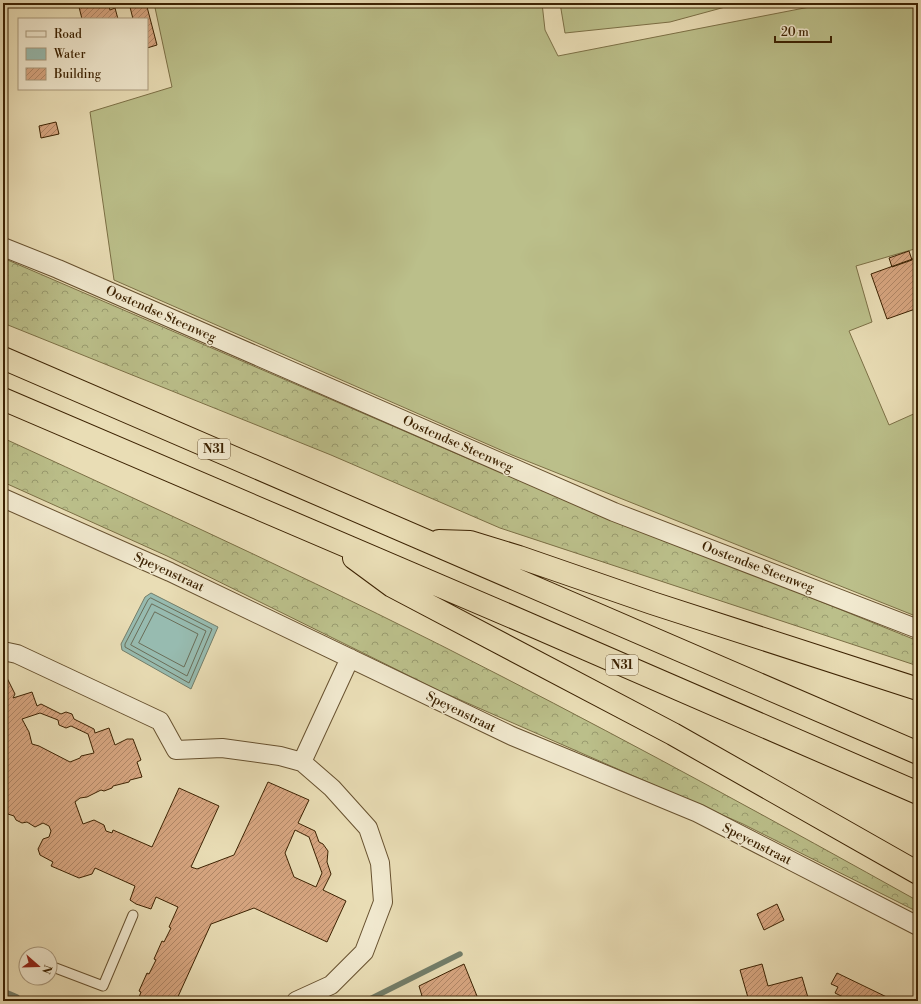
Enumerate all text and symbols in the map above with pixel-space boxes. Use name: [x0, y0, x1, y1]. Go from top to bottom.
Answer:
legend: [18, 18, 148, 90]
scale bar: [775, 18, 831, 44]
text: 20 m: [781, 25, 809, 40]
text: Road: [54, 27, 82, 42]
text: Water: [53, 47, 86, 62]
text: Building: [53, 67, 102, 82]
street label: Oostendse Steenweg: [103, 282, 219, 346]
street label: Oostendse Steenweg: [400, 412, 516, 476]
road number: N31: [198, 439, 230, 459]
street label: Oostendse Steenweg: [699, 538, 817, 596]
street label: Speyenstraat: [131, 549, 207, 595]
road number: N31: [606, 655, 638, 675]
street label: Speyenstraat: [424, 688, 499, 736]
street label: Speyenstraat: [720, 820, 795, 868]
north arrow: [18, 946, 58, 986]
text: N: [38, 963, 55, 976]

